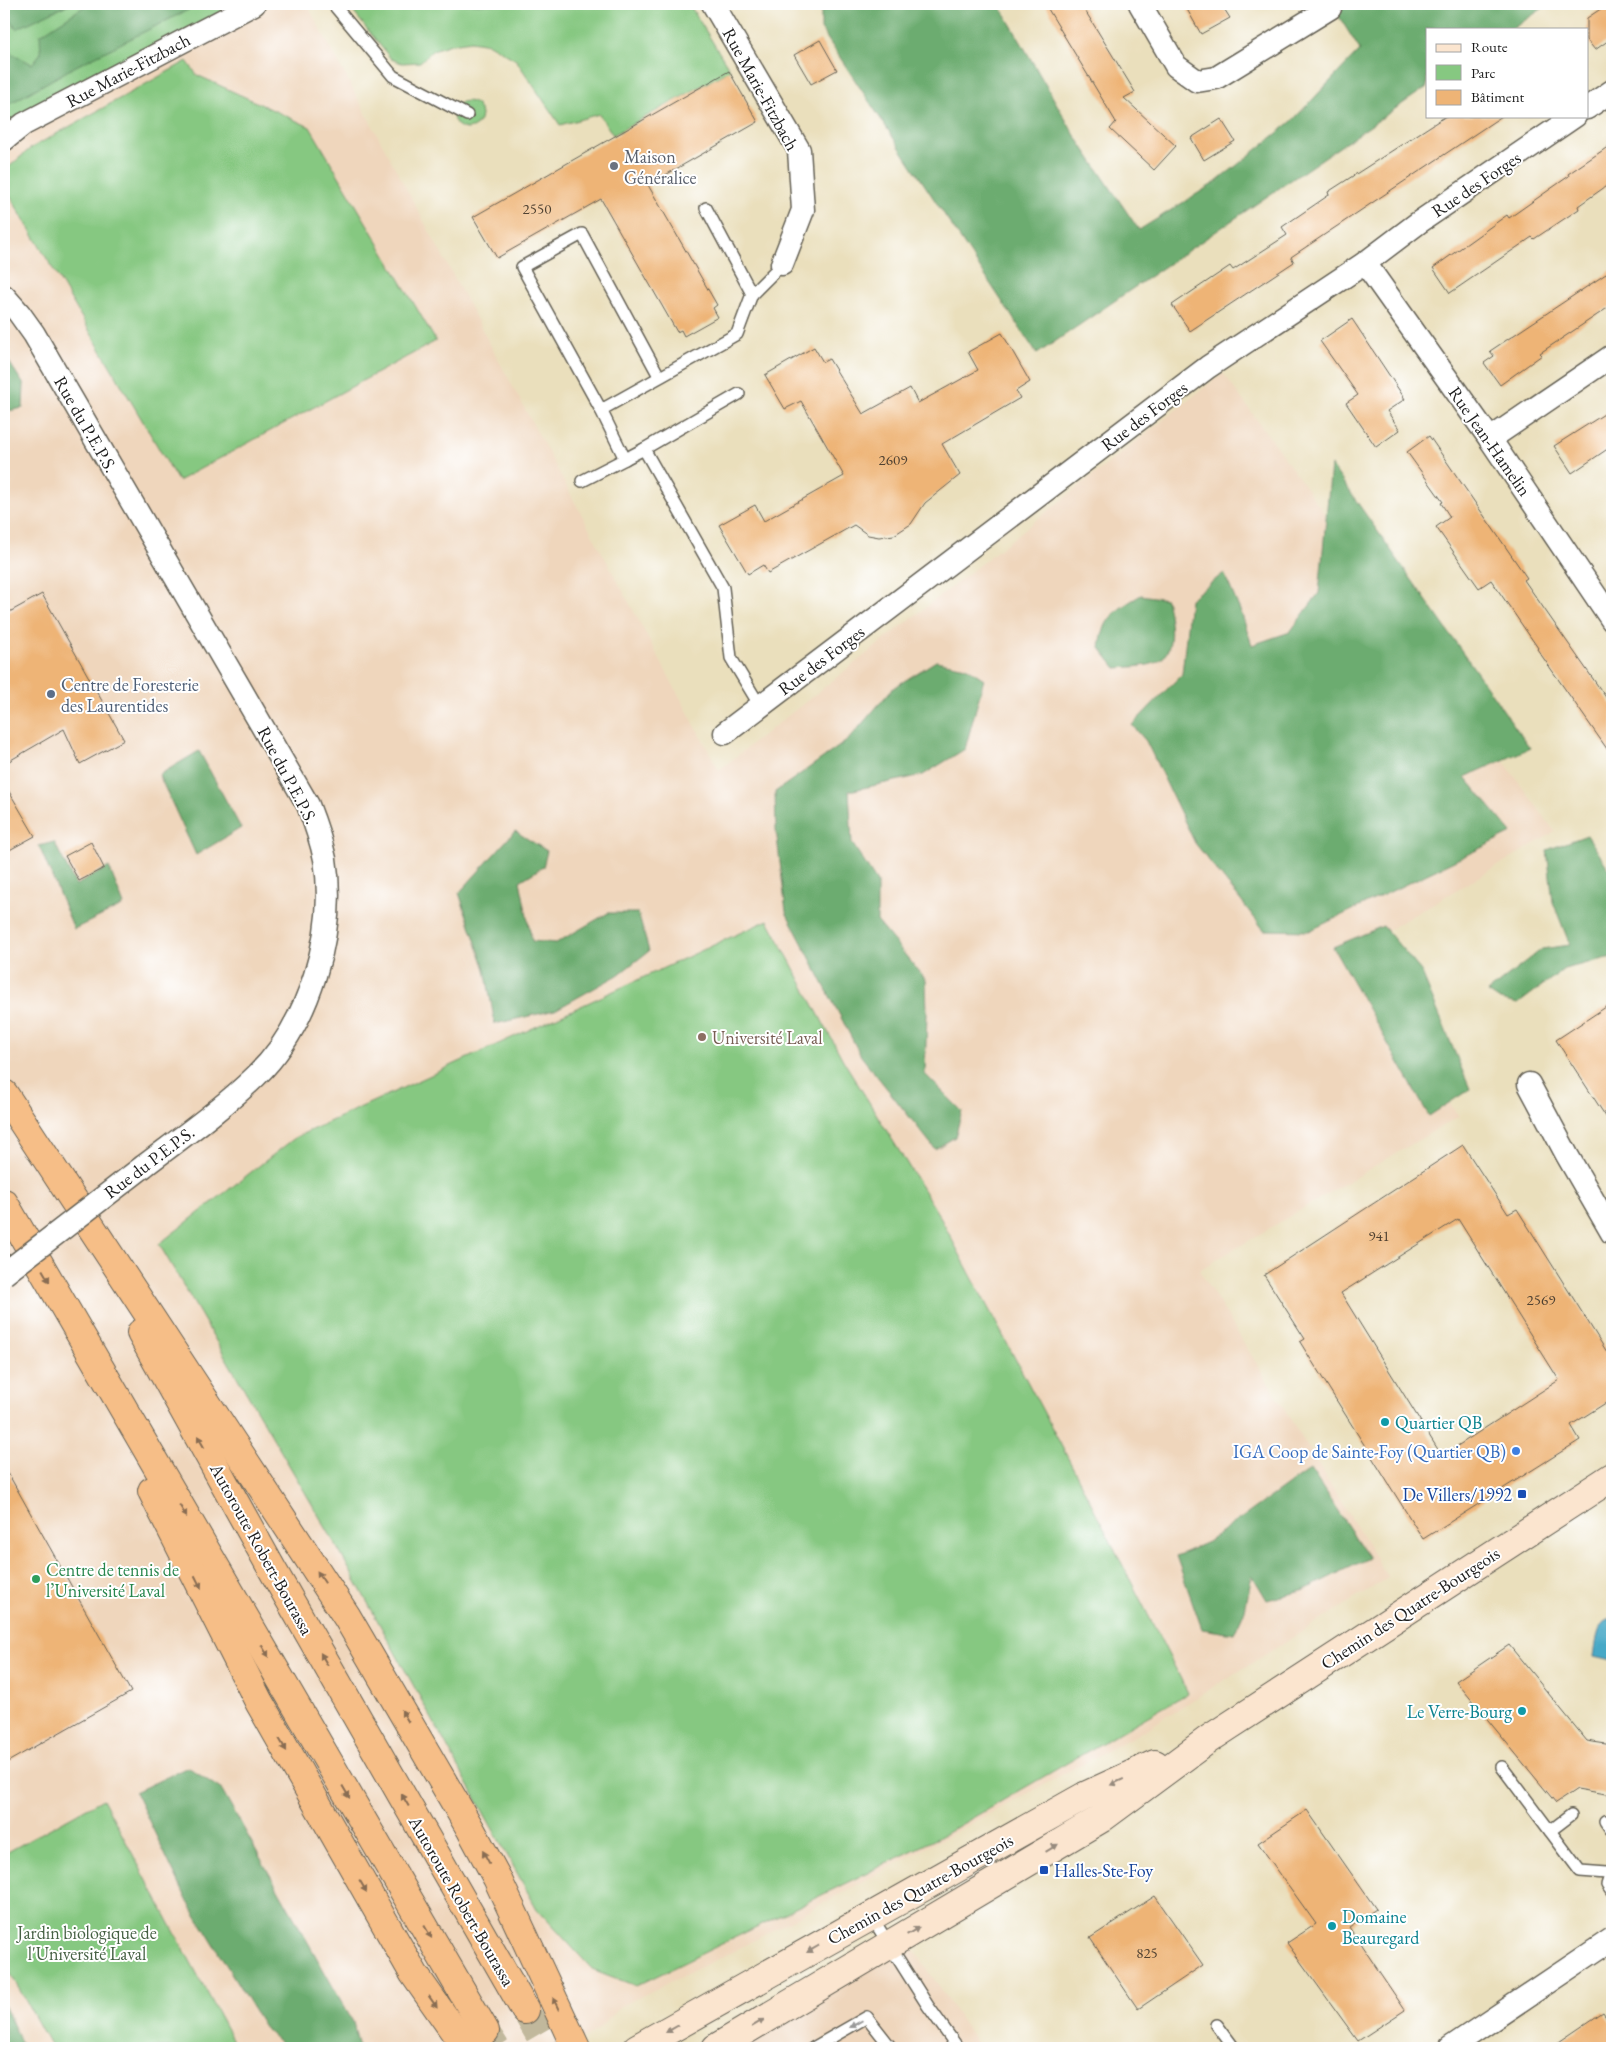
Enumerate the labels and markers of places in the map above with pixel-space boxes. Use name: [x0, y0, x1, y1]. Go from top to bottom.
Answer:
place label: Maison Généralice: [624, 145, 697, 189]
marker: Maison Généralice: [608, 160, 620, 172]
place label: Centre de Foresterie des Laurentides: [61, 673, 199, 717]
marker: Centre de Foresterie des Laurentides: [45, 688, 57, 700]
place label: Université Laval: [712, 1026, 823, 1049]
marker: Université Laval: [696, 1031, 708, 1043]
place label: Quartier QB: [1395, 1411, 1482, 1434]
marker: Quartier QB: [1379, 1416, 1391, 1428]
place label: IGA Coop de Sainte-Foy (Quartier QB): [1233, 1440, 1506, 1463]
marker: IGA Coop de Sainte-Foy (Quartier QB): [1510, 1445, 1522, 1457]
place label: De Villers/1992: [1402, 1483, 1512, 1506]
marker: De Villers/1992: [1516, 1488, 1528, 1500]
place label: Centre de tennis de l’Université Laval: [46, 1558, 179, 1602]
marker: Centre de tennis de l’Université Laval: [30, 1573, 42, 1585]
place label: Le Verre-Bourg: [1407, 1700, 1512, 1723]
marker: Le Verre-Bourg: [1516, 1705, 1528, 1717]
place label: Halles-Ste-Foy: [1054, 1859, 1153, 1882]
marker: Halles-Ste-Foy: [1038, 1864, 1050, 1876]
place label: Domaine Beauregard: [1342, 1905, 1420, 1949]
marker: Domaine Beauregard: [1326, 1920, 1338, 1932]

